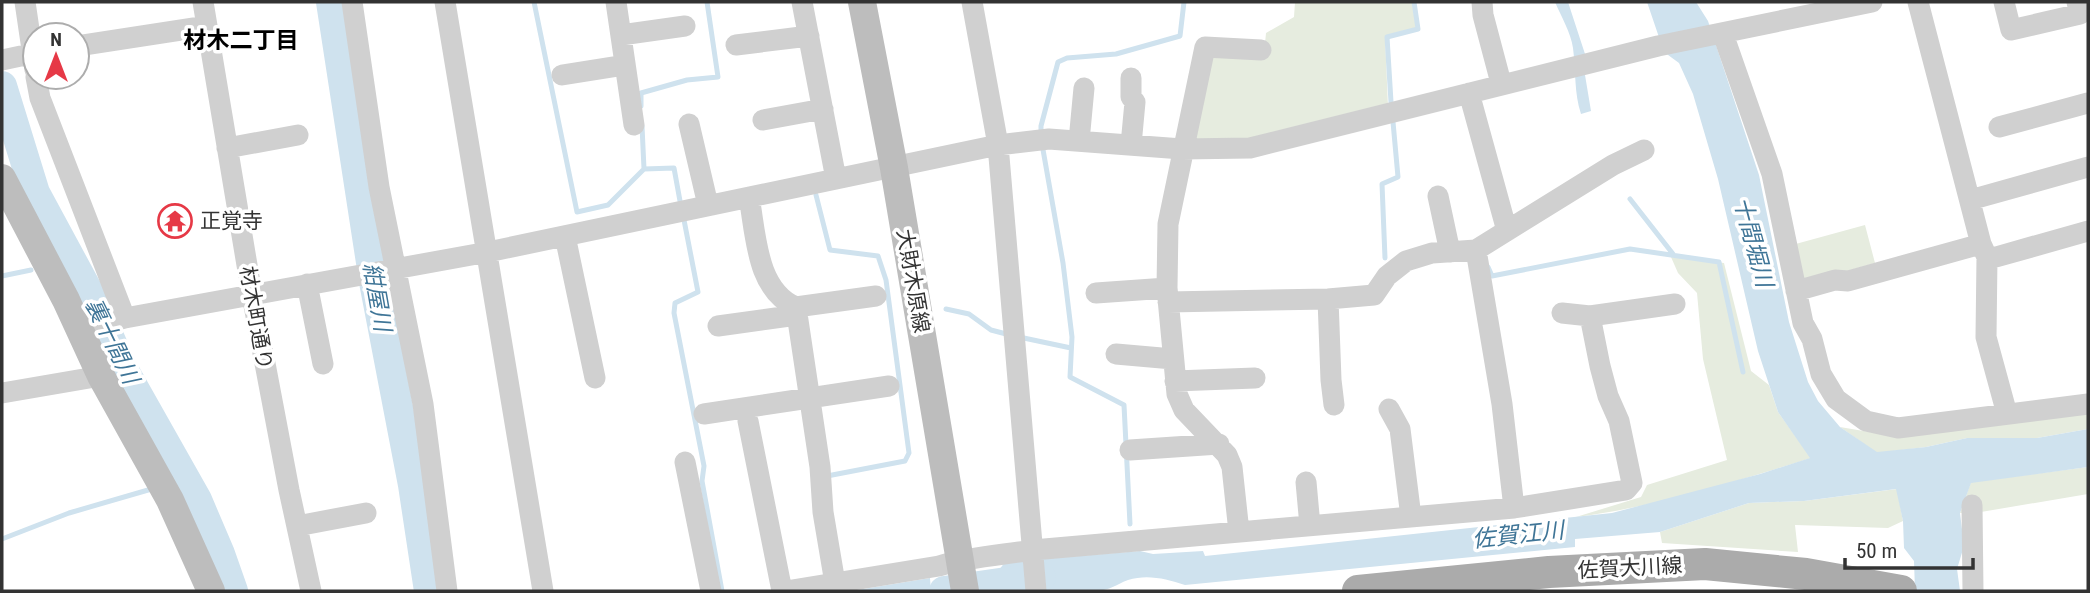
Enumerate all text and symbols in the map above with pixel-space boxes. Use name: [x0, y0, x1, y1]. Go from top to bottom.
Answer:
north arrow: [21, 21, 91, 91]
district label: 材木二丁目: [184, 27, 299, 54]
text: N: [50, 28, 62, 51]
water label: 十間堀川: [1728, 194, 1779, 293]
temple icon: 正覚寺: [156, 202, 194, 240]
place label: 正覚寺: [200, 209, 263, 233]
street label: 大財木原線: [892, 227, 934, 335]
water label: 紺屋川: [358, 261, 397, 336]
street label: 材木町通り: [235, 264, 277, 372]
water label: 裏十間川: [80, 294, 146, 391]
water label: 佐賀江川: [1471, 516, 1568, 553]
scale bar: [1845, 526, 1973, 570]
text: 50 m: [1856, 539, 1897, 563]
street label: 佐賀大川線: [1577, 553, 1683, 583]

